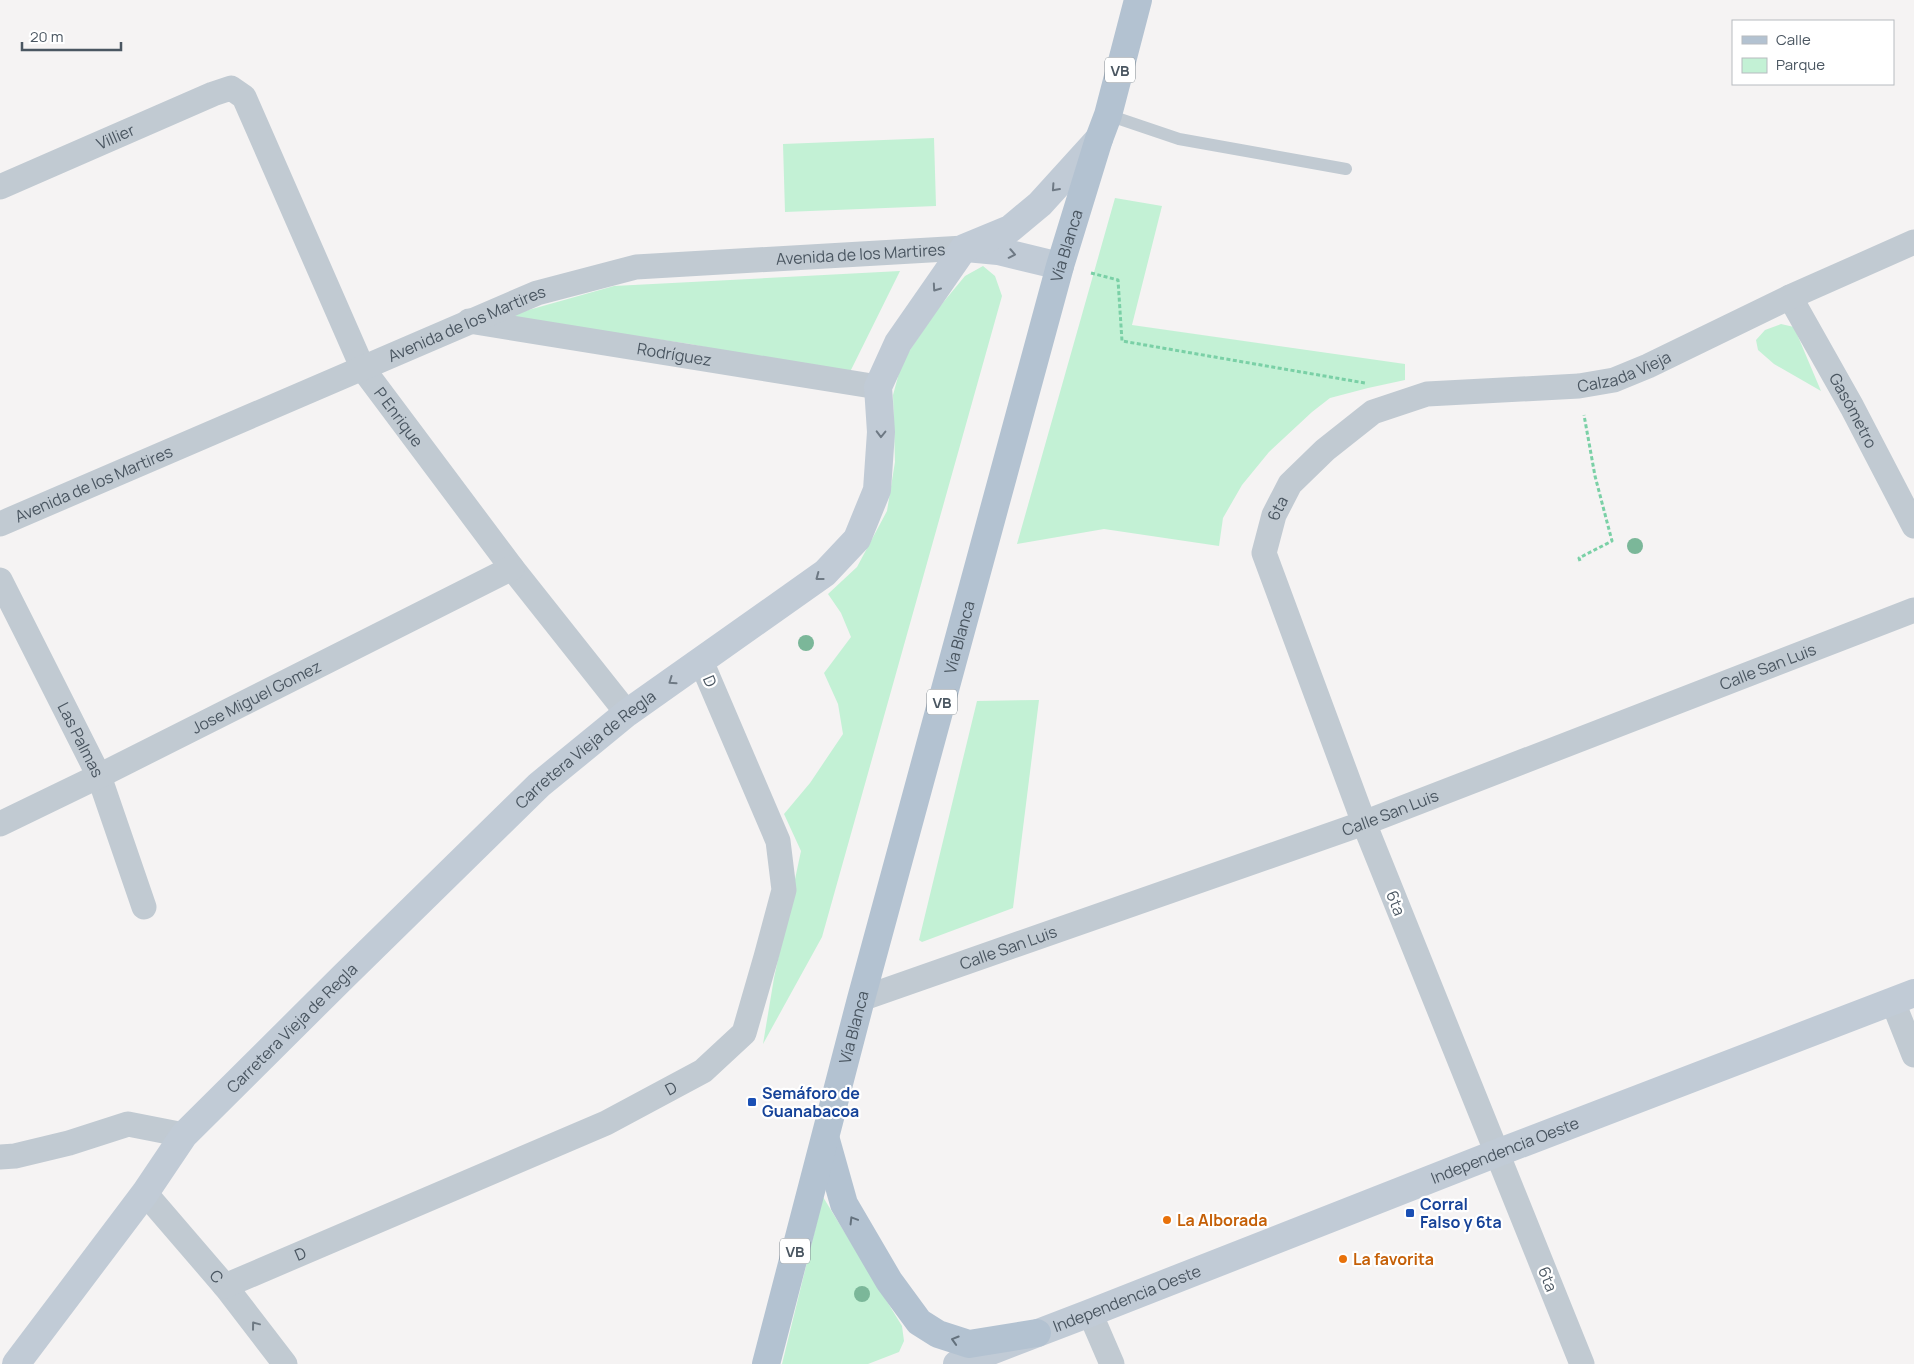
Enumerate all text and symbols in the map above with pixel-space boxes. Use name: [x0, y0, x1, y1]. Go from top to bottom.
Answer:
scale bar: [22, 20, 121, 52]
legend: [1732, 20, 1894, 85]
text: 20 m: [30, 26, 63, 47]
text: Calle: [1776, 29, 1811, 50]
text: Parque: [1776, 54, 1825, 75]
road number: VB: [1105, 58, 1135, 82]
street label: Villier: [93, 119, 138, 155]
one-way arrow: [1052, 183, 1061, 192]
street label: Vía Blanca: [1045, 207, 1088, 284]
street label: Avenida de los Martires: [775, 238, 946, 270]
one-way arrow: [1008, 248, 1017, 259]
street label: Avenida de los Martires: [384, 280, 548, 367]
one-way arrow: [933, 282, 942, 292]
street label: Rodríguez: [635, 337, 713, 371]
street label: Calzada Vieja: [1576, 346, 1675, 397]
street label: Gasómetro: [1824, 369, 1883, 452]
street label: P Enrique: [369, 383, 429, 451]
one-way arrow: [876, 431, 886, 439]
street label: Avenida de los Martires: [11, 440, 176, 527]
street label: 6ta: [1262, 492, 1293, 523]
one-way arrow: [815, 571, 825, 580]
street label: Vía Blanca: [939, 598, 980, 676]
street label: Calle San Luis: [1716, 638, 1819, 695]
street label: Jose Miguel Gomez: [188, 655, 325, 739]
street label: D: [698, 672, 722, 690]
one-way arrow: [668, 675, 678, 684]
street label: Carretera Vieja de Regla: [510, 685, 660, 814]
road number: VB: [927, 690, 957, 714]
street label: Las Palmas: [53, 698, 109, 781]
street label: Calle San Luis: [1339, 784, 1442, 841]
street label: 6ta: [1381, 887, 1411, 919]
street label: Calle San Luis: [957, 920, 1060, 975]
street label: Carretera Vieja de Regla: [221, 958, 362, 1098]
street label: Vía Blanca: [834, 988, 874, 1066]
street label: D: [661, 1076, 681, 1100]
place label: Semáforo de Guanabacoa: [762, 1082, 860, 1122]
marker: Semáforo de Guanabacoa: [746, 1096, 758, 1108]
street label: Independencia Oeste: [1427, 1112, 1582, 1189]
place label: Corral Falso y 6ta: [1420, 1193, 1502, 1233]
marker: Corral Falso y 6ta: [1404, 1207, 1416, 1219]
place label: La Alborada: [1177, 1209, 1267, 1231]
marker: La Alborada: [1161, 1214, 1173, 1226]
one-way arrow: [849, 1216, 859, 1225]
road number: VB: [780, 1238, 810, 1264]
street label: D: [291, 1241, 310, 1266]
place label: La favorita: [1353, 1248, 1434, 1270]
marker: La favorita: [1337, 1253, 1349, 1265]
street label: Independencia Oeste: [1050, 1260, 1204, 1337]
street label: 6ta: [1533, 1263, 1563, 1295]
street label: C: [205, 1265, 229, 1288]
one-way arrow: [253, 1322, 261, 1331]
one-way arrow: [951, 1335, 960, 1345]

